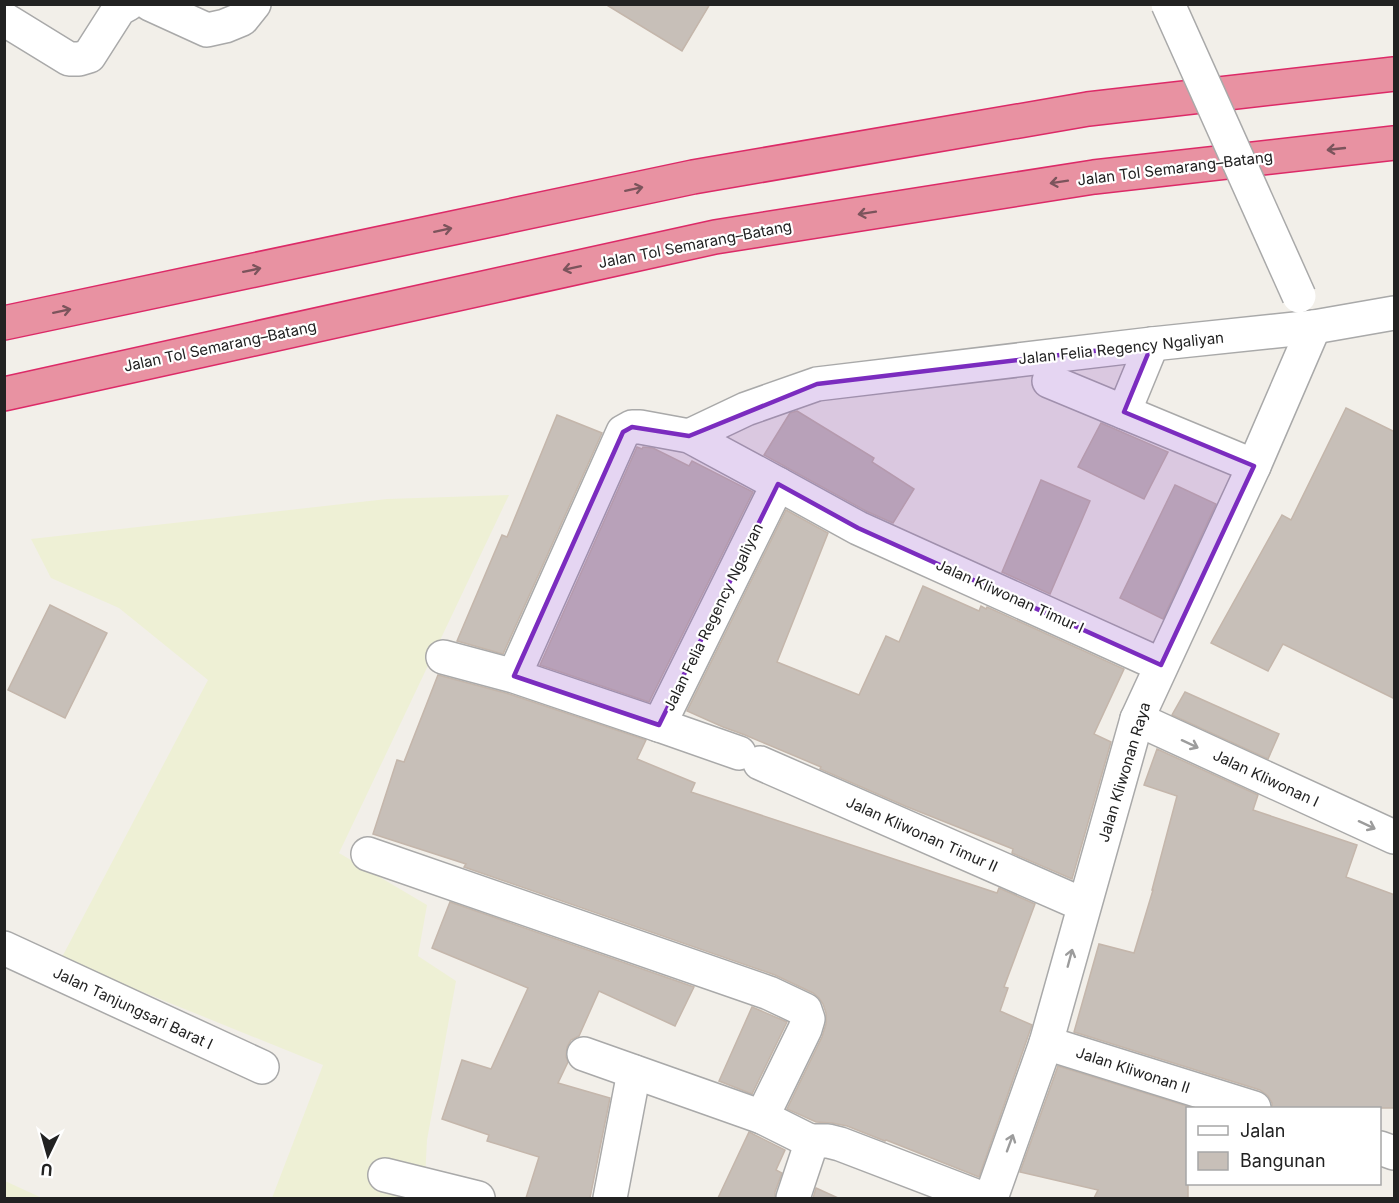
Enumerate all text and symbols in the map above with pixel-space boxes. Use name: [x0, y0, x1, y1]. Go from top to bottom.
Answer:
one-way arrow: [1327, 144, 1347, 155]
street label: Jalan Tol Semarang–Batang: [1076, 147, 1274, 189]
one-way arrow: [1050, 177, 1070, 188]
one-way arrow: [624, 183, 643, 194]
one-way arrow: [857, 207, 877, 218]
street label: Jalan Tol Semarang–Batang: [597, 216, 793, 272]
one-way arrow: [433, 224, 452, 235]
one-way arrow: [563, 263, 582, 275]
one-way arrow: [243, 264, 262, 276]
one-way arrow: [51, 305, 71, 316]
street label: Jalan Tol Semarang–Batang: [122, 316, 318, 376]
street label: Jalan Felia Regency Ngaliyan: [1017, 328, 1225, 368]
street label: Jalan Felia Regency Ngaliyan: [659, 520, 767, 714]
street label: Jalan Kliwonan Timur I: [933, 555, 1087, 637]
street label: Jalan Kliwonan Raya: [1094, 700, 1154, 844]
one-way arrow: [1181, 739, 1199, 750]
street label: Jalan Kliwonan I: [1210, 745, 1322, 811]
street label: Jalan Kliwonan Timur II: [843, 792, 1001, 876]
one-way arrow: [1358, 820, 1376, 831]
one-way arrow: [1065, 949, 1076, 968]
street label: Jalan Tanjungsari Barat I: [50, 963, 216, 1053]
street label: Jalan Kliwonan II: [1074, 1043, 1192, 1097]
legend: [1186, 1107, 1381, 1185]
text: Jalan: [1240, 1120, 1285, 1141]
north arrow: [18, 1125, 78, 1185]
one-way arrow: [1006, 1135, 1017, 1153]
text: Bangunan: [1240, 1150, 1326, 1171]
text: U: [40, 1159, 53, 1180]

